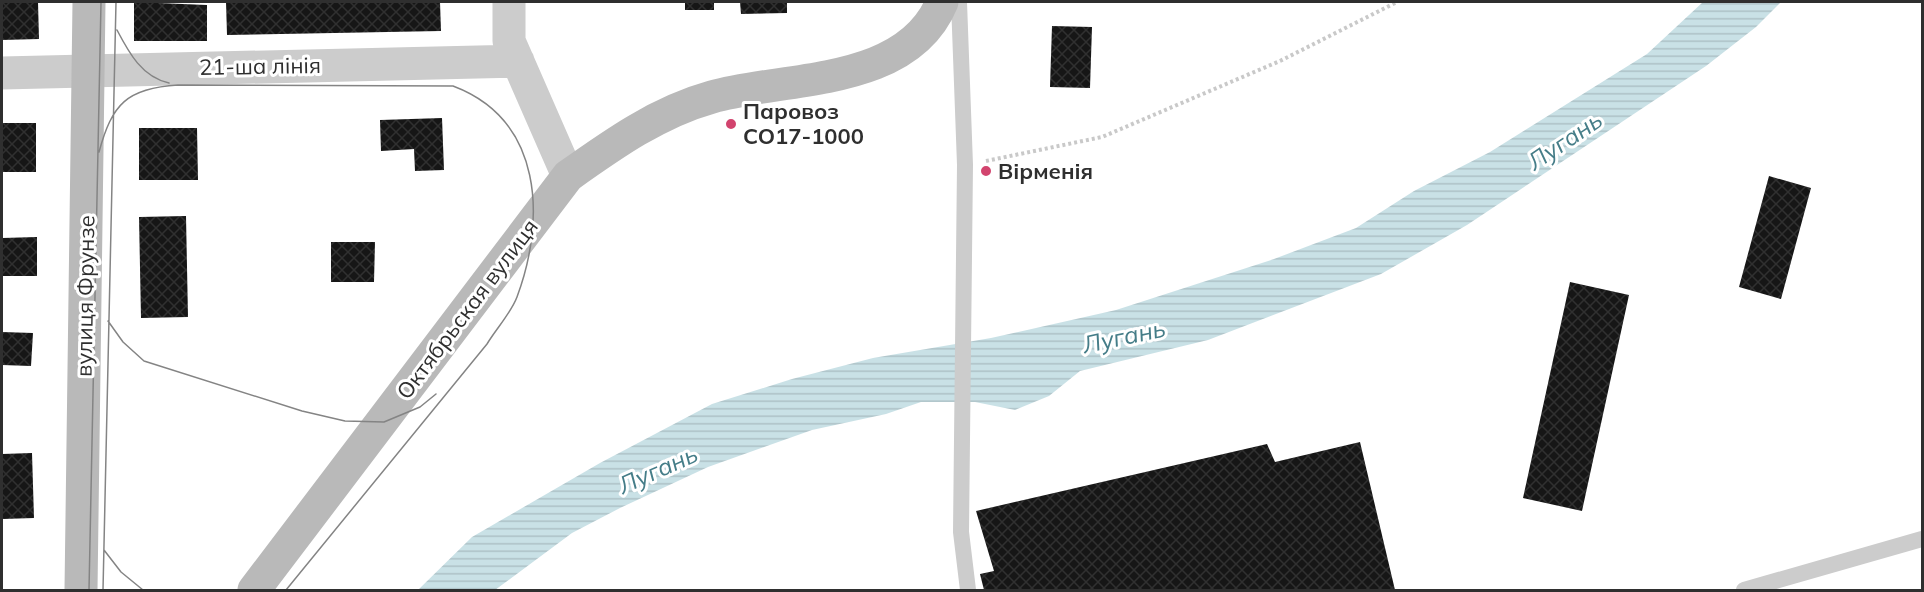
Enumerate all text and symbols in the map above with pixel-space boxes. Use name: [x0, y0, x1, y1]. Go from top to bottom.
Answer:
street label: 21-ша лінія: [199, 51, 321, 81]
place label: Паровоз СО17-1000: [743, 97, 864, 150]
water label: Лугань: [1520, 104, 1608, 177]
marker: Паровоз СО17-1000: [724, 117, 738, 131]
place label: Вірменія: [998, 157, 1093, 185]
marker: Вірменія: [979, 164, 993, 178]
street label: Октябрьская вулиця: [390, 213, 544, 405]
street label: вулиця Фрунзе: [70, 215, 100, 377]
water label: Лугань: [1079, 313, 1168, 360]
water label: Лугань: [612, 438, 702, 500]

